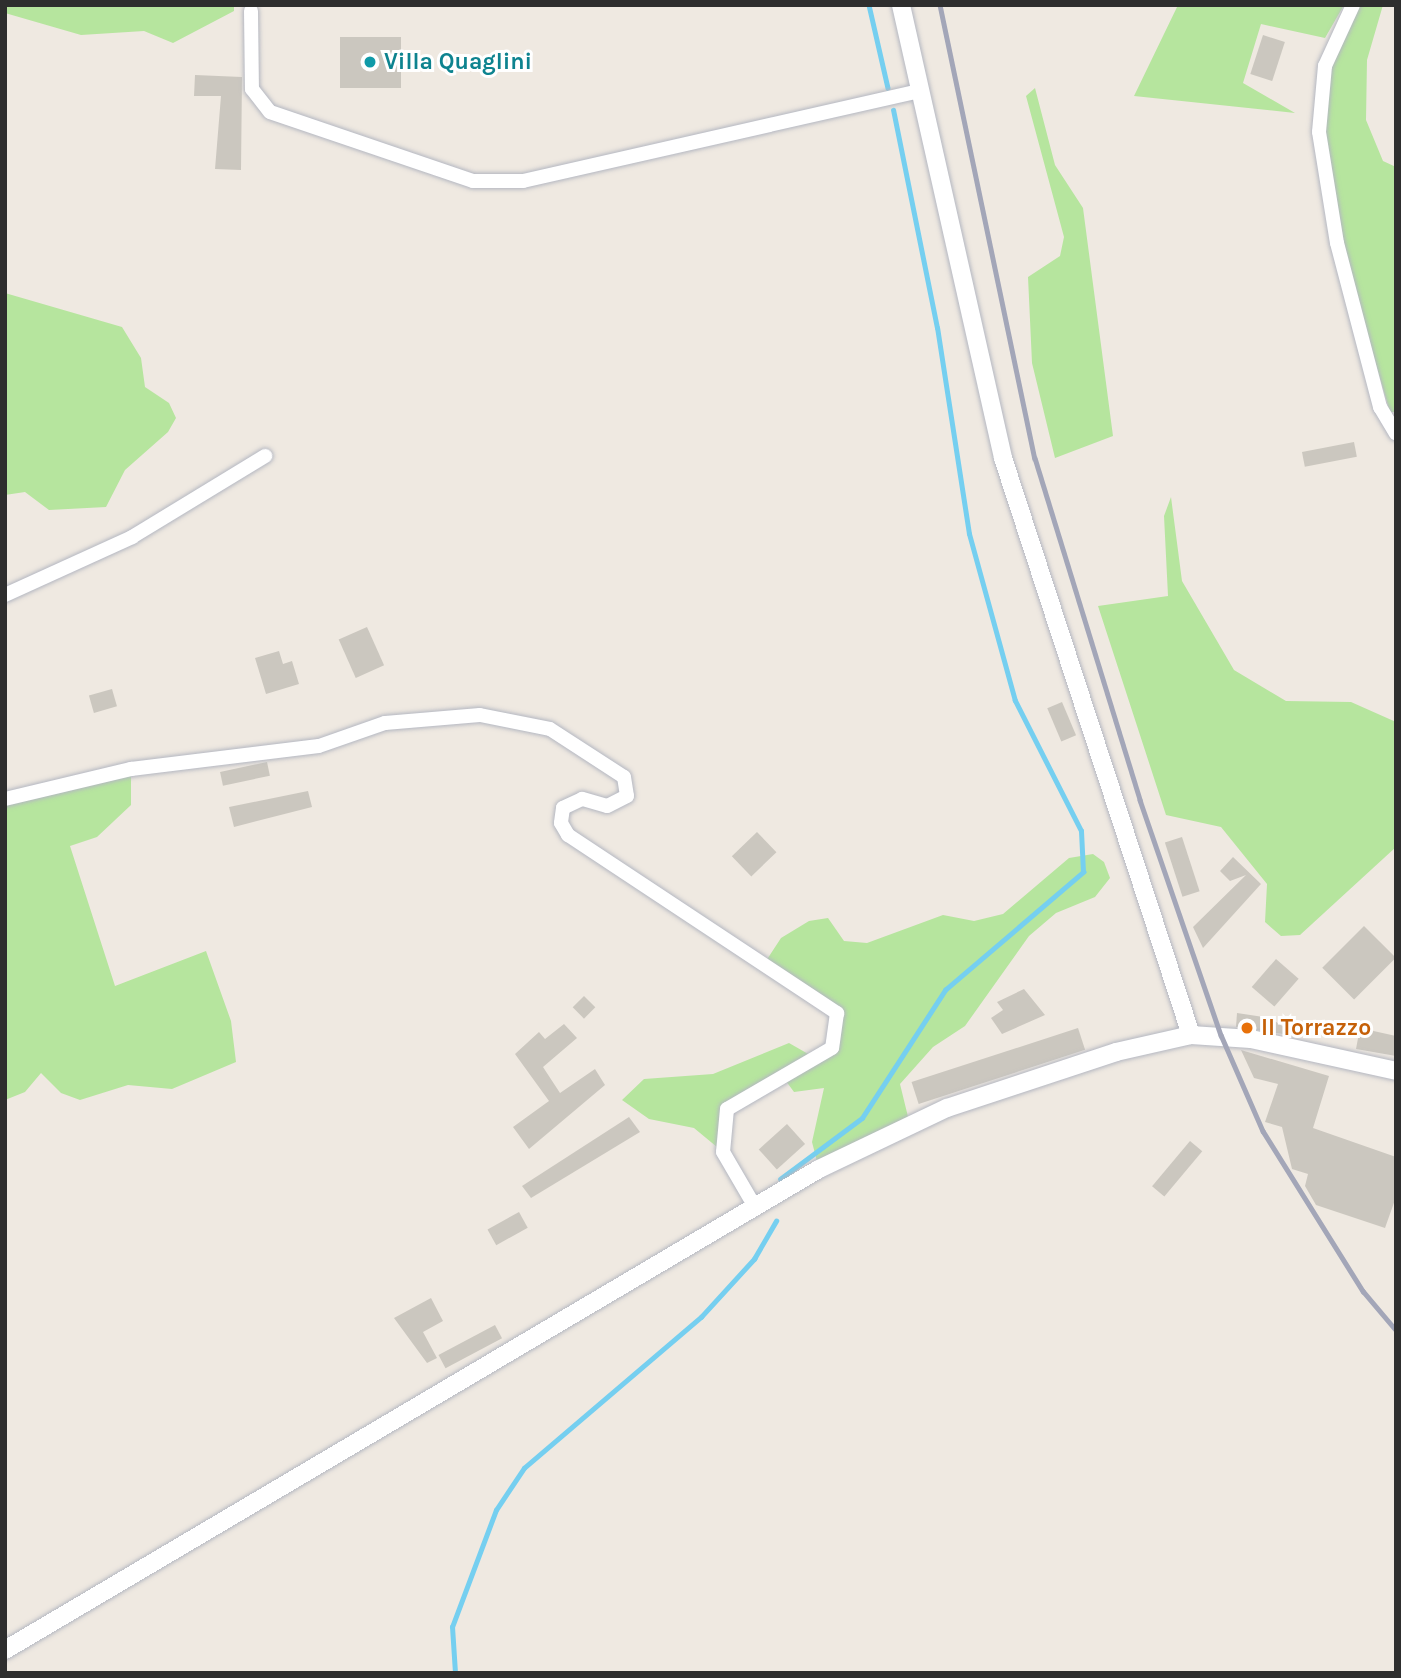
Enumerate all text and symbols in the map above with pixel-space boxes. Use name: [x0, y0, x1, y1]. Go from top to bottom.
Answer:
place label: Villa Quaglini: [384, 48, 532, 76]
marker: Villa Quaglini: [362, 54, 378, 70]
place label: Il Torrazzo: [1261, 1014, 1371, 1042]
marker: Il Torrazzo: [1239, 1020, 1255, 1036]

